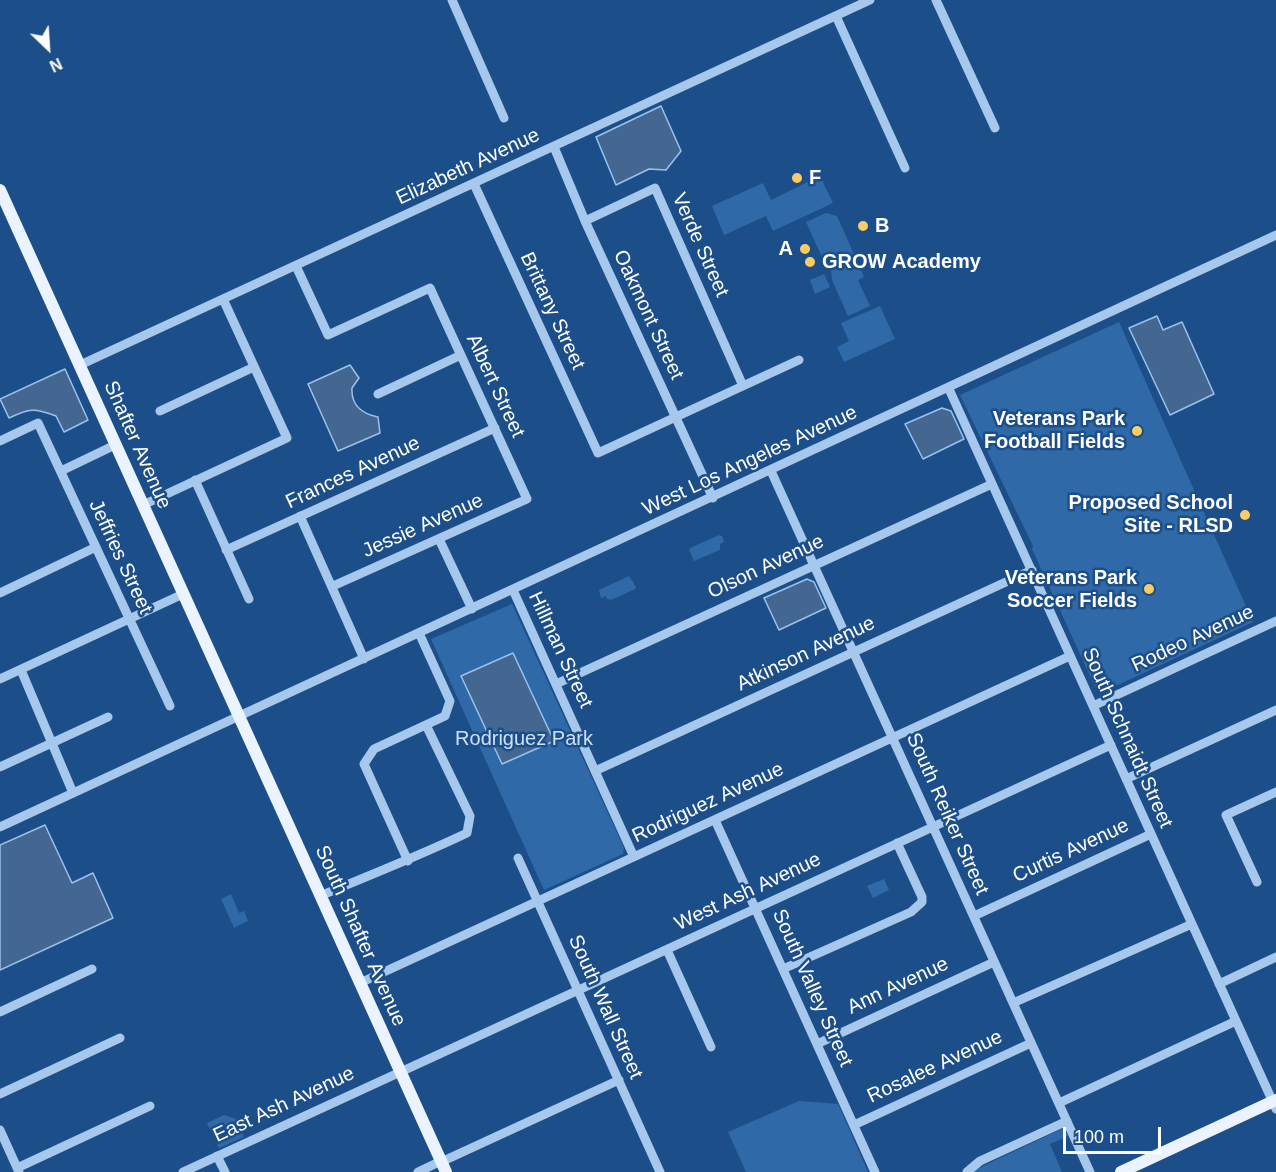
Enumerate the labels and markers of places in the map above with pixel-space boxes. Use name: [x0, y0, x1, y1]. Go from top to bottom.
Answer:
place label: F: [809, 166, 821, 190]
marker: F: [790, 171, 804, 185]
place label: B: [875, 214, 889, 238]
marker: B: [856, 219, 870, 233]
place label: A: [779, 237, 793, 261]
marker: A: [798, 242, 812, 256]
place label: GROW Academy: [822, 250, 981, 274]
marker: GROW Academy: [803, 255, 817, 269]
place label: Veterans Park Football Fields: [984, 407, 1125, 454]
marker: Veterans Park Football Fields: [1130, 424, 1144, 438]
place label: Proposed School Site - RLSD: [1069, 491, 1233, 538]
marker: Proposed School Site - RLSD: [1238, 508, 1252, 522]
place label: Veterans Park Soccer Fields: [1005, 566, 1137, 613]
marker: Veterans Park Soccer Fields: [1142, 582, 1156, 596]

